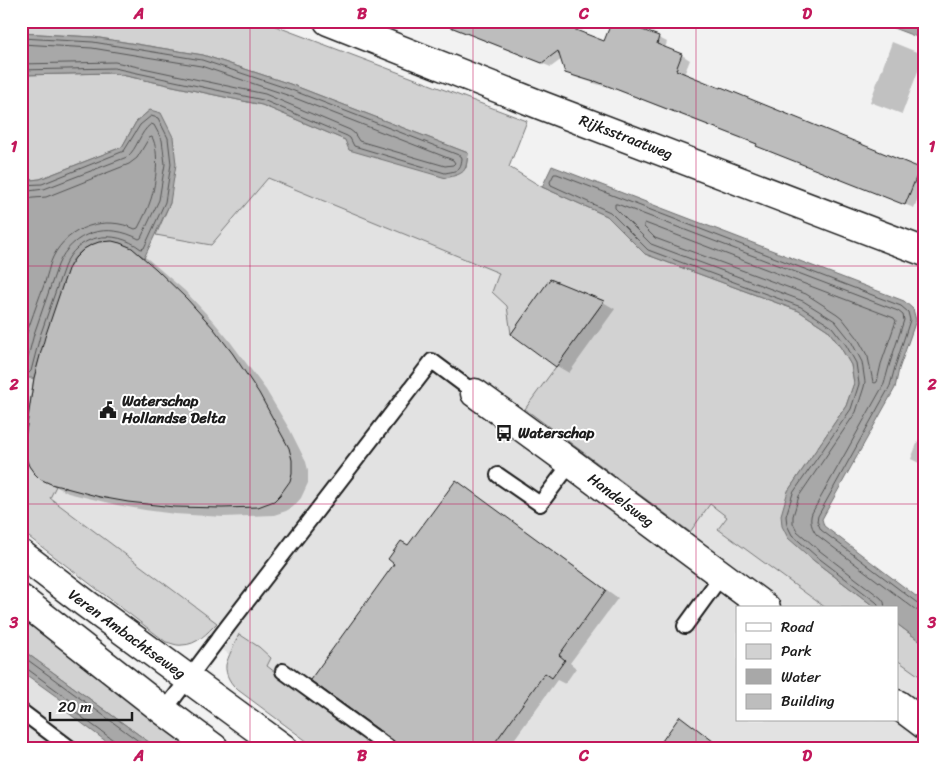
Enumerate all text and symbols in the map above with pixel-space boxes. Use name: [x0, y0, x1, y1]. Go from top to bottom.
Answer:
text: A: [133, 0, 144, 28]
text: B: [357, 0, 368, 28]
text: C: [578, 0, 590, 28]
text: D: [802, 0, 812, 28]
street label: Rijksstraatweg: [575, 107, 677, 167]
text: 1: [11, 132, 18, 161]
text: 1: [929, 132, 936, 161]
text: 2: [8, 370, 19, 399]
text: 2: [926, 370, 937, 399]
place label: Waterschap Hollandse Delta: [121, 388, 226, 431]
public building icon: Waterschap Hollandse Delta: [98, 400, 118, 420]
place label: Waterschap: [518, 420, 595, 446]
bus stop icon: Waterschap: [494, 423, 514, 443]
street label: Handelsweg: [582, 466, 660, 534]
street label: Veren Ambachtseweg: [63, 582, 192, 686]
legend: [736, 606, 898, 722]
text: 3: [9, 608, 19, 637]
text: 3: [927, 608, 937, 637]
text: Road: [781, 614, 814, 640]
text: Park: [781, 638, 812, 664]
text: Water: [781, 664, 821, 690]
text: Building: [781, 688, 835, 714]
scale bar: [50, 689, 132, 721]
text: 20 m: [58, 694, 92, 720]
text: A: [133, 741, 144, 769]
text: B: [357, 741, 368, 769]
text: C: [578, 741, 590, 769]
text: D: [802, 741, 812, 769]

